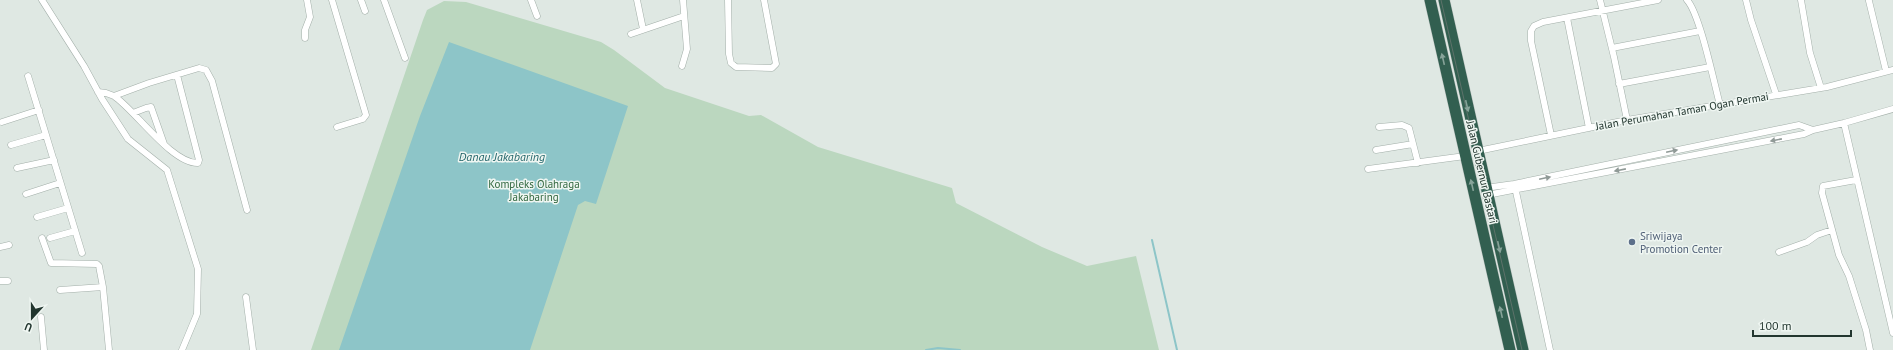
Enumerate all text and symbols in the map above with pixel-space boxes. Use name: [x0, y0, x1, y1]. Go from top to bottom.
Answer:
one-way arrow: [1440, 52, 1446, 64]
street label: Jalan Perumahan Taman Ogan Permai: [1593, 89, 1770, 133]
one-way arrow: [1465, 100, 1471, 113]
street label: Jalan Gubernur Bastari: [1463, 118, 1501, 225]
one-way arrow: [1769, 137, 1782, 143]
one-way arrow: [1666, 148, 1678, 154]
water label: Danau Jakabaring: [459, 149, 545, 164]
one-way arrow: [1614, 167, 1627, 173]
one-way arrow: [1539, 174, 1551, 180]
park label: Kompleks Olahraga Jakabaring: [488, 177, 580, 204]
one-way arrow: [1469, 179, 1475, 191]
place label: Sriwijaya Promotion Center: [1640, 229, 1722, 256]
marker: Sriwijaya Promotion Center: [1627, 237, 1637, 247]
one-way arrow: [1496, 241, 1502, 253]
north arrow: [12, 298, 52, 338]
one-way arrow: [1497, 306, 1503, 318]
scale bar: [1753, 312, 1851, 338]
text: 100 m: [1759, 318, 1792, 333]
text: U: [23, 320, 34, 335]

